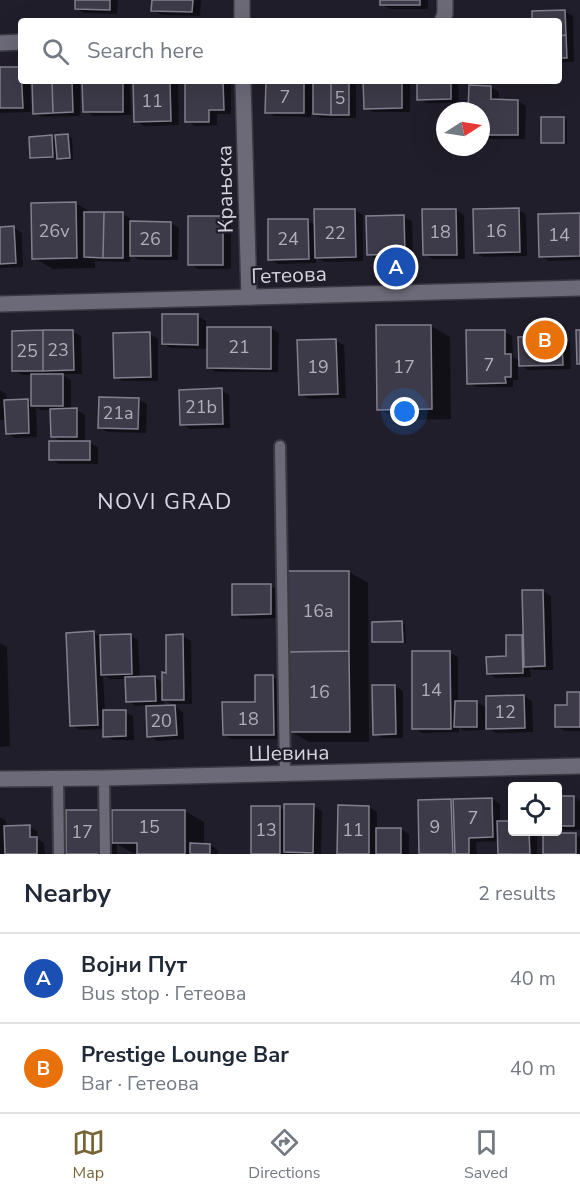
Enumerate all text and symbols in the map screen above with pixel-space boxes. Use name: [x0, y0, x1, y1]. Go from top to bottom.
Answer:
search box: [18, 18, 562, 84]
icon: search: [39, 35, 72, 68]
text: Search here: [87, 36, 204, 66]
house number: 7: [280, 85, 290, 109]
house number: 5: [335, 86, 345, 110]
house number: 11: [141, 89, 163, 113]
north arrow: [436, 102, 490, 156]
street label: Крањска: [210, 145, 240, 233]
house number: 26v: [39, 219, 70, 243]
house number: 16: [485, 219, 507, 243]
house number: 18: [429, 220, 451, 244]
house number: 22: [324, 221, 346, 245]
house number: 14: [548, 223, 570, 247]
house number: 26: [139, 227, 161, 251]
house number: 24: [277, 227, 299, 251]
pin: A: [376, 244, 416, 290]
street label: Гетеова: [251, 260, 327, 290]
pin: B: [526, 318, 564, 362]
house number: 21: [228, 335, 250, 359]
house number: 23: [47, 338, 69, 362]
house number: 25: [16, 339, 38, 363]
house number: 7: [484, 353, 494, 377]
house number: 19: [307, 355, 329, 379]
house number: 17: [393, 355, 415, 379]
house number: 21b: [185, 395, 217, 419]
your location: [390, 397, 419, 426]
house number: 21a: [102, 401, 134, 425]
district label: NOVI GRAD: [97, 487, 233, 517]
house number: 16a: [302, 599, 334, 623]
house number: 14: [420, 678, 442, 702]
house number: 16: [308, 680, 330, 704]
house number: 12: [494, 700, 516, 724]
house number: 18: [237, 707, 259, 731]
house number: 20: [150, 709, 172, 733]
street label: Шевина: [248, 738, 330, 768]
map controls: [508, 782, 562, 836]
button: locate: [508, 782, 562, 836]
house number: 7: [468, 806, 478, 830]
house number: 15: [138, 815, 160, 839]
house number: 9: [430, 815, 440, 839]
house number: 13: [255, 818, 277, 842]
house number: 11: [342, 818, 364, 842]
house number: 17: [71, 820, 93, 844]
text: Nearby: [24, 876, 111, 911]
text: 2 results: [478, 880, 556, 907]
text: Војни Пут: [81, 950, 187, 980]
text: A: [36, 965, 51, 992]
text: 40 m: [510, 965, 556, 992]
text: Bus stop · Гетеова: [81, 980, 247, 1007]
text: Prestige Lounge Bar: [81, 1040, 289, 1070]
text: B: [37, 1055, 50, 1082]
text: 40 m: [510, 1055, 556, 1082]
text: Bar · Гетеова: [81, 1070, 199, 1097]
tab: Map: [72, 1126, 105, 1184]
tab: Directions: [248, 1126, 320, 1184]
tab: Saved: [464, 1126, 508, 1184]

